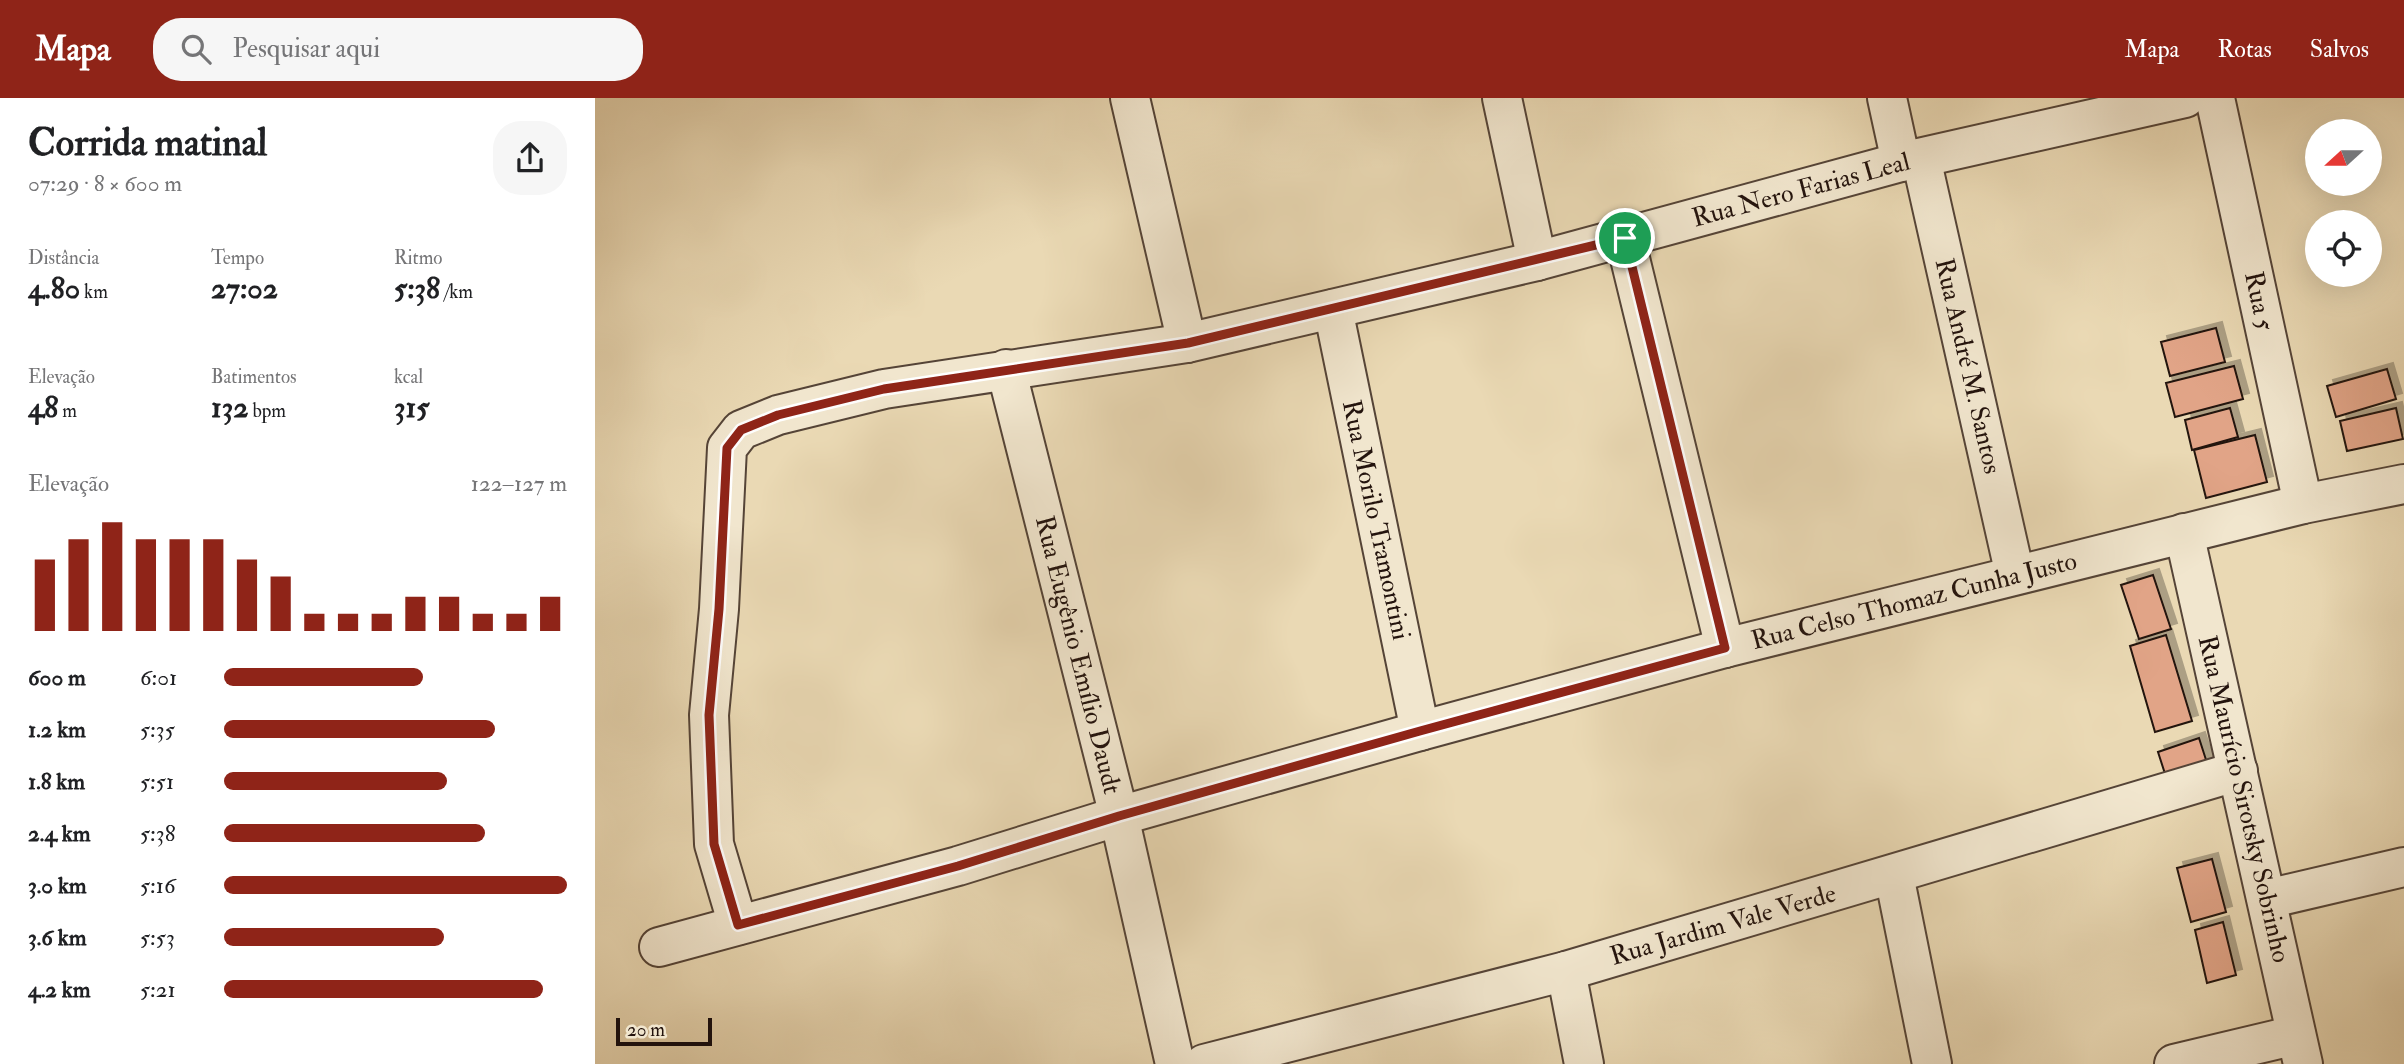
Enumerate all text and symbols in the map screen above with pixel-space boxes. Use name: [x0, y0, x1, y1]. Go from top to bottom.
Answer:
search box: [153, 18, 643, 81]
text: Mapa: [35, 29, 111, 70]
icon: search: [177, 30, 215, 68]
text: Pesquisar aqui: [233, 33, 380, 65]
text: Mapa: [2124, 34, 2179, 65]
text: Rotas: [2217, 34, 2272, 65]
text: Salvos: [2310, 34, 2369, 65]
text: Corrida matinal: [28, 119, 267, 167]
north arrow: [2305, 119, 2382, 196]
map controls: [2305, 119, 2382, 287]
button: share: [493, 121, 567, 195]
street label: Rua Nero Farias Leal: [1689, 145, 1914, 234]
text: 07:29 · 8 × 600 m: [28, 169, 182, 198]
pin: [1595, 208, 1655, 268]
button: locate: [2305, 210, 2382, 287]
icon: arrive: [1606, 219, 1644, 257]
text: Distância: [28, 246, 99, 270]
text: Tempo: [211, 246, 264, 270]
text: Ritmo: [394, 246, 443, 270]
street label: Rua André M. Santos: [1928, 255, 2008, 477]
street label: Rua 5: [2237, 269, 2281, 334]
text: 4.80: [28, 270, 80, 307]
text: 27:02: [211, 270, 278, 307]
text: 5:38: [394, 270, 440, 307]
text: km: [80, 280, 108, 304]
text: /km: [440, 280, 473, 304]
text: Elevação: [28, 365, 95, 389]
text: Batimentos: [211, 365, 297, 389]
text: kcal: [394, 365, 423, 389]
text: 48: [28, 389, 58, 426]
text: 132: [211, 389, 248, 426]
text: 315: [394, 389, 429, 426]
street label: Rua Morilo Tramontini: [1335, 397, 1417, 643]
text: m: [58, 399, 77, 423]
text: bpm: [248, 399, 286, 423]
text: Elevação: [28, 469, 109, 498]
text: 122–127 m: [471, 469, 567, 498]
street label: Rua Eugênio Emílio Daudt: [1028, 513, 1128, 797]
street label: Rua Celso Thomaz Cunha Justo: [1748, 545, 2080, 657]
street label: Rua Maurício Sirotsky Sobrinho: [2191, 632, 2297, 966]
text: 600 m: [28, 663, 86, 692]
text: 6:01: [140, 663, 177, 692]
text: 1.2 km: [28, 715, 86, 744]
text: 5:35: [140, 715, 175, 744]
text: 1.8 km: [28, 767, 85, 796]
text: 5:51: [140, 767, 174, 796]
text: 2.4 km: [28, 819, 91, 848]
text: 5:38: [140, 819, 175, 848]
text: 3.0 km: [28, 871, 87, 900]
text: 5:16: [140, 871, 176, 900]
street label: Rua Jardim Vale Verde: [1606, 877, 1840, 973]
text: 3.6 km: [28, 923, 87, 952]
text: 5:53: [140, 923, 175, 952]
text: 4.2 km: [28, 975, 91, 1004]
text: 5:21: [140, 975, 176, 1004]
scale bar: [616, 1015, 712, 1047]
text: 20 m: [627, 1018, 665, 1042]

